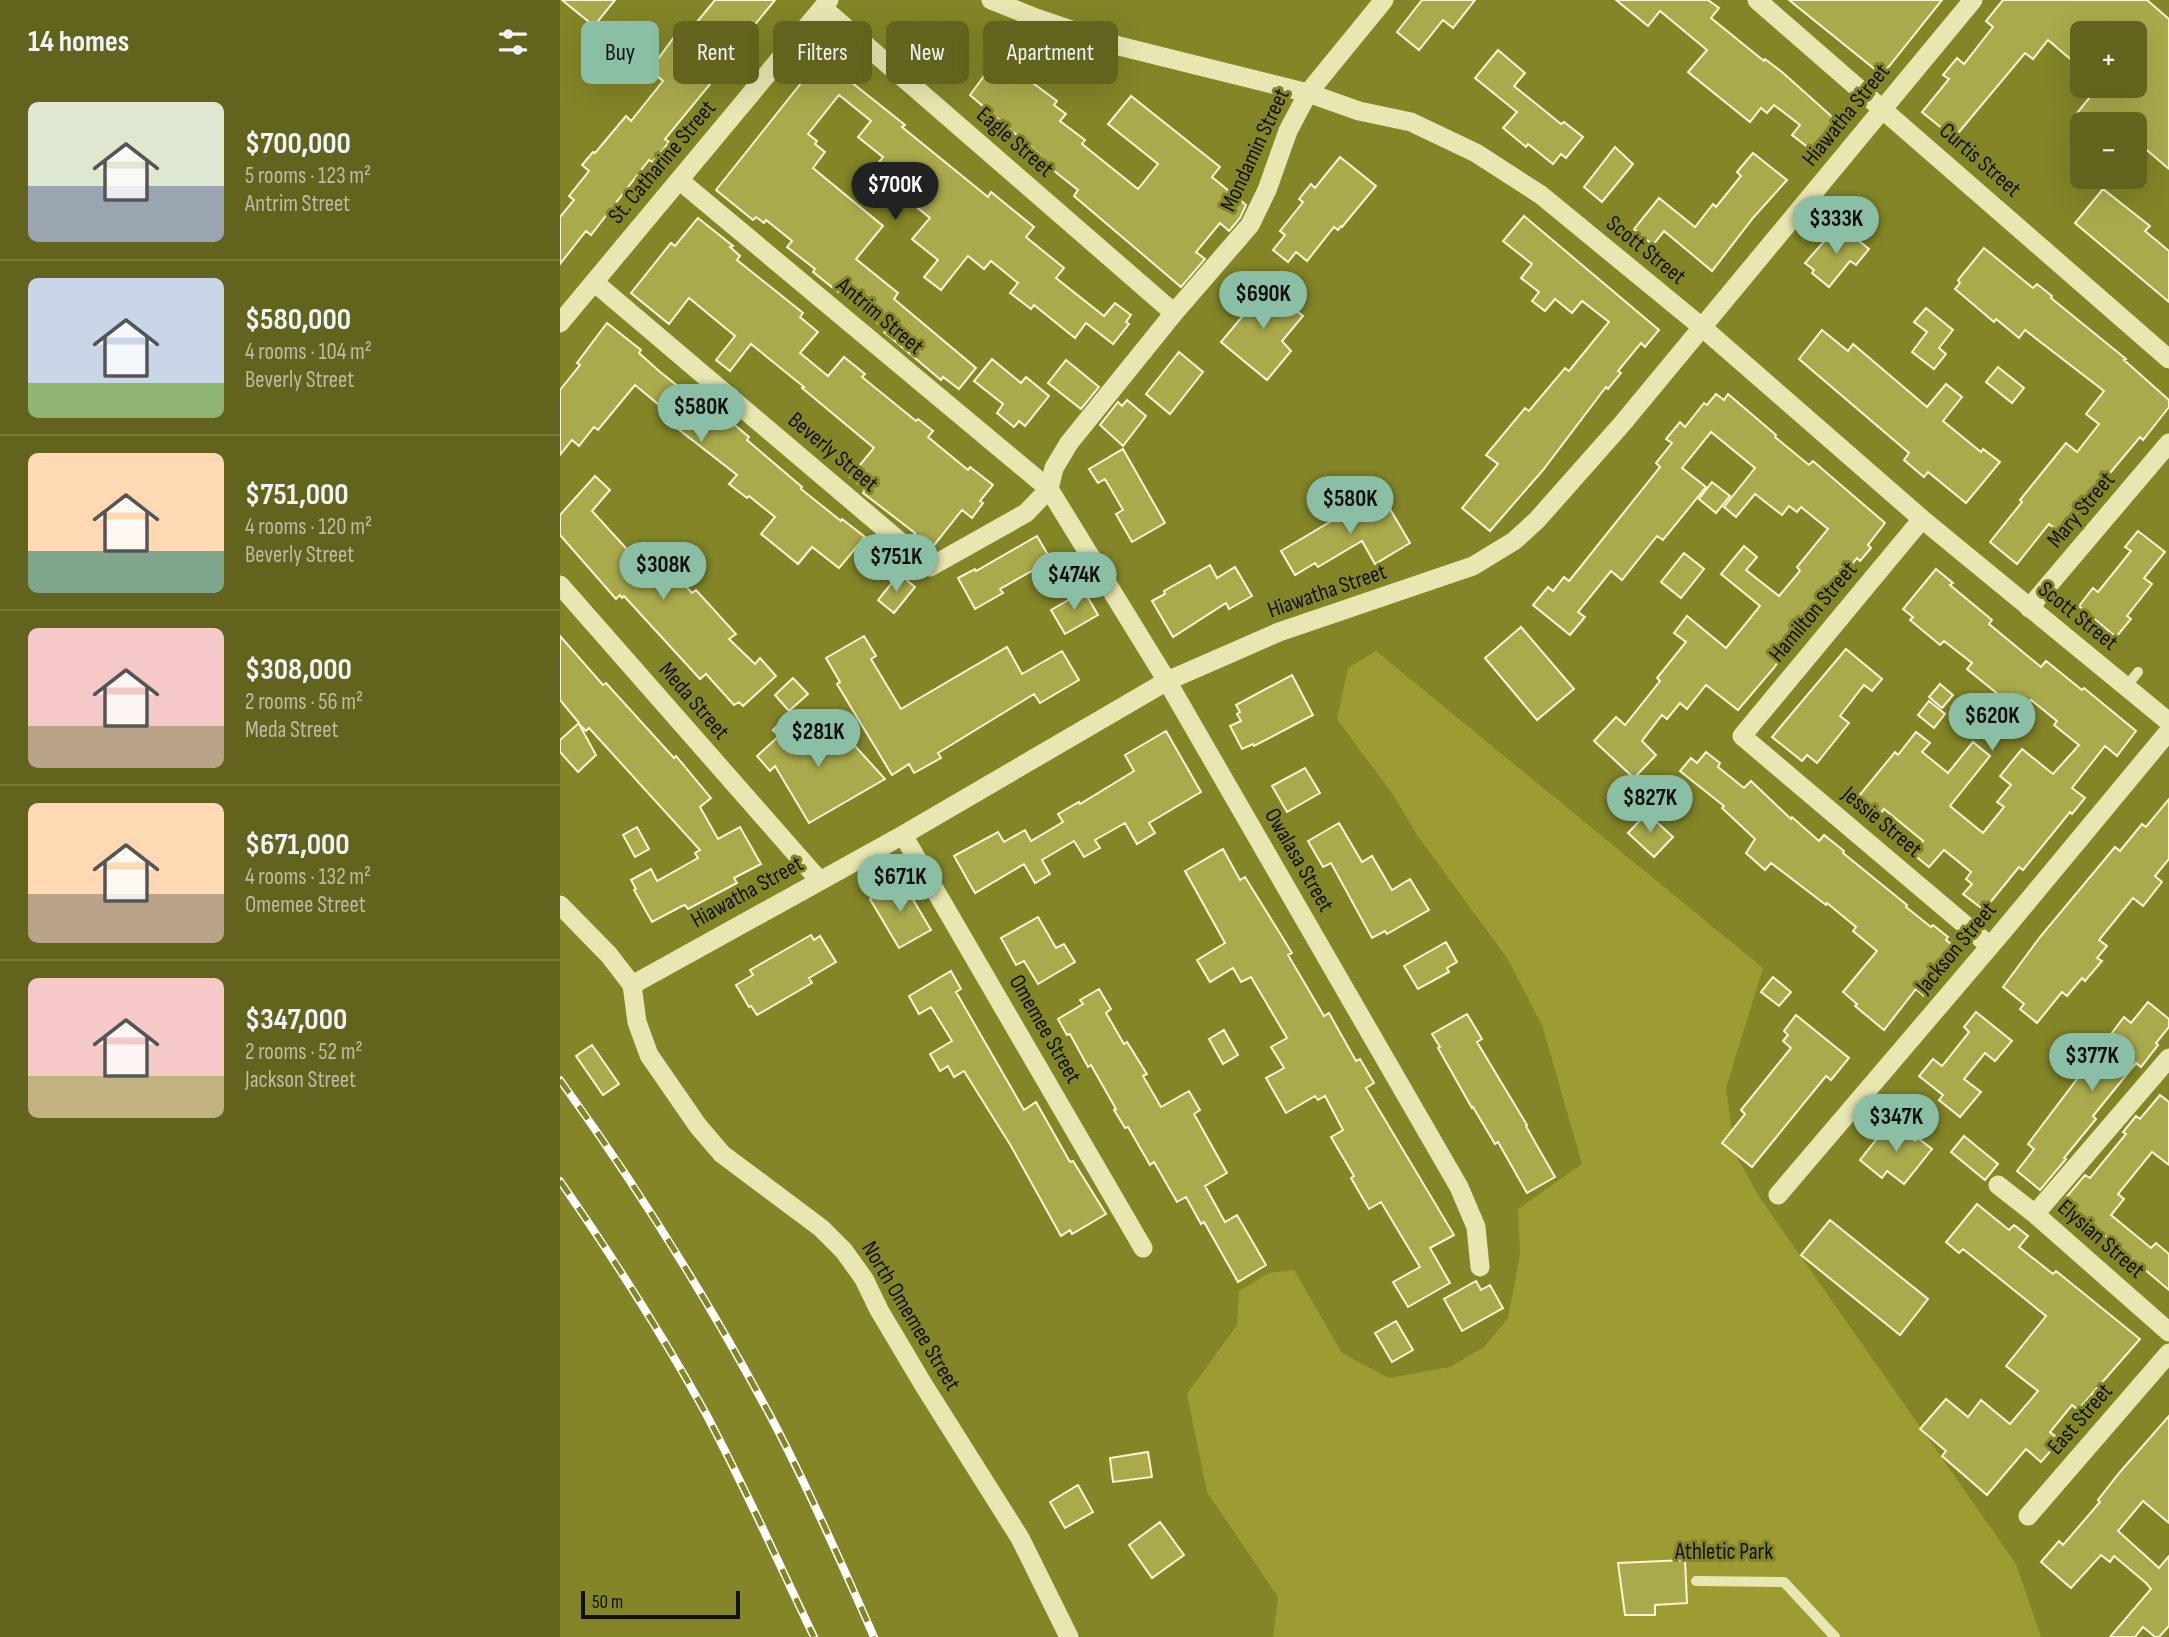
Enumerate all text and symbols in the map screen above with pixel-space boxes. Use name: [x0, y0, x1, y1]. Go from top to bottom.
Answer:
chip: Buy: [581, 21, 659, 84]
chip: Rent: [673, 21, 759, 84]
chip: Filters: [773, 21, 872, 84]
chip: New: [886, 21, 969, 84]
chip: Apartment: [983, 21, 1118, 84]
map controls: [2070, 21, 2147, 189]
button: +: [2070, 21, 2147, 98]
icon: filters: [494, 23, 532, 61]
text: 14 homes: [28, 24, 129, 60]
street label: Hiawatha Street: [1796, 58, 1896, 172]
street label: Mondamin Street: [1214, 84, 1296, 216]
street label: St. Catharine Street: [602, 95, 722, 229]
street label: Eagle Street: [971, 101, 1059, 183]
button: −: [2070, 112, 2147, 189]
street label: Curtis Street: [1933, 117, 2027, 203]
text: $700,000: [245, 126, 351, 162]
icon: home: [84, 130, 168, 214]
text: 5 rooms · 123 m²: [245, 162, 371, 190]
pin: $700K: [846, 162, 944, 222]
text: $700K: [868, 171, 922, 199]
text: Antrim Street: [245, 190, 350, 218]
pin: $333K: [1787, 196, 1885, 256]
text: $333K: [1809, 205, 1863, 233]
street label: Scott Street: [1600, 209, 1692, 291]
street label: Antrim Street: [830, 271, 929, 361]
pin: $690K: [1214, 272, 1312, 331]
text: $690K: [1235, 280, 1291, 308]
text: $580,000: [245, 302, 351, 338]
icon: home: [84, 306, 168, 390]
text: 4 rooms · 104 m²: [245, 338, 372, 366]
text: Beverly Street: [245, 366, 354, 394]
pin: $580K: [652, 384, 750, 444]
text: $580K: [673, 393, 729, 421]
street label: Beverly Street: [782, 406, 884, 498]
street label: Mary Street: [2041, 466, 2121, 554]
pin: $580K: [1301, 476, 1399, 536]
text: $751,000: [245, 477, 349, 513]
icon: home: [84, 481, 168, 565]
text: $580K: [1322, 485, 1378, 513]
text: 4 rooms · 120 m²: [245, 513, 372, 541]
pin: $751K: [847, 534, 945, 594]
text: Beverly Street: [245, 541, 354, 569]
pin: $308K: [614, 542, 712, 602]
text: $751K: [870, 543, 922, 571]
text: $308K: [635, 551, 691, 579]
pin: $474K: [1025, 552, 1123, 612]
street label: Hamilton Street: [1763, 556, 1863, 668]
street label: Hiawatha Street: [1264, 558, 1390, 624]
text: $474K: [1048, 561, 1100, 589]
street label: Scott Street: [2032, 575, 2124, 657]
text: $308,000: [245, 652, 352, 688]
icon: home: [84, 656, 168, 740]
street label: Meda Street: [653, 657, 735, 745]
text: 2 rooms · 56 m²: [245, 688, 363, 716]
pin: $620K: [1943, 694, 2041, 753]
text: $620K: [1964, 702, 2020, 730]
pin: $281K: [769, 710, 867, 769]
text: Meda Street: [245, 716, 339, 744]
text: $281K: [791, 718, 845, 746]
pin: $827K: [1601, 776, 1699, 835]
street label: Jessie Street: [1835, 780, 1928, 864]
text: $827K: [1623, 784, 1677, 812]
street label: Owalasa Street: [1258, 803, 1340, 917]
text: $671,000: [245, 827, 350, 863]
icon: home: [84, 831, 168, 915]
street label: Hiawatha Street: [686, 850, 808, 934]
pin: $671K: [851, 855, 949, 914]
text: 4 rooms · 132 m²: [245, 863, 371, 891]
text: $671K: [873, 863, 927, 891]
text: Omemee Street: [245, 891, 366, 919]
street label: Jackson Street: [1909, 896, 2002, 1000]
street label: Omemee Street: [1003, 970, 1087, 1088]
text: $347,000: [245, 1002, 347, 1038]
icon: home: [84, 1006, 168, 1090]
pin: $377K: [2043, 1034, 2141, 1093]
text: 2 rooms · 52 m²: [245, 1038, 363, 1066]
text: $377K: [2065, 1042, 2119, 1070]
text: Jackson Street: [245, 1066, 356, 1094]
pin: $347K: [1847, 1094, 1945, 1154]
text: $347K: [1869, 1103, 1923, 1131]
street label: Elysian Street: [2052, 1194, 2150, 1284]
street label: North Omemee Street: [855, 1236, 967, 1396]
street label: East Street: [2041, 1378, 2119, 1460]
park label: Athletic Park: [1674, 1538, 1773, 1566]
scale bar: [581, 1588, 740, 1620]
text: 50 m: [592, 1591, 623, 1614]

